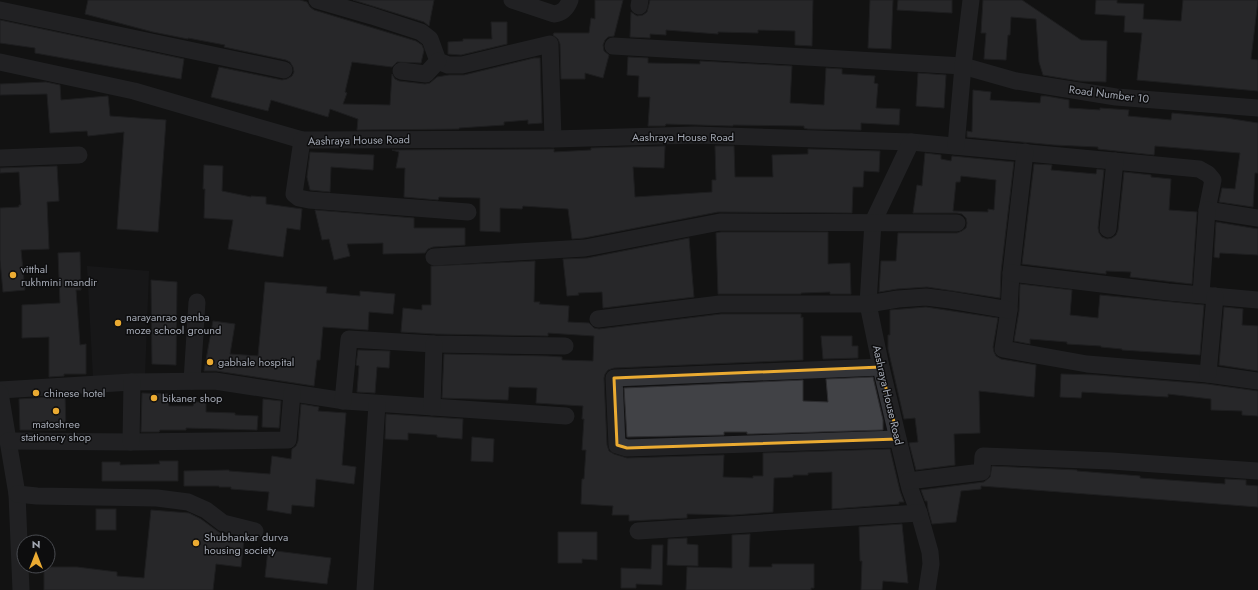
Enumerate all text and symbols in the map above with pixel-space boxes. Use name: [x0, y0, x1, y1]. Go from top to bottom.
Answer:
street label: Road Number 10: [1068, 81, 1150, 107]
street label: Aashraya House Road: [632, 129, 734, 145]
street label: Aashraya House Road: [308, 131, 410, 149]
place label: vitthal rukhmini mandir: [21, 261, 97, 290]
marker: vitthal rukhmini mandir: [8, 270, 18, 280]
place label: narayanrao genba moze school ground: [126, 309, 221, 338]
marker: narayanrao genba moze school ground: [113, 318, 123, 328]
street label: Aashraya House Road: [869, 344, 907, 446]
place label: gabhale hospital: [218, 354, 294, 370]
marker: gabhale hospital: [205, 357, 215, 367]
place label: chinese hotel: [44, 385, 105, 401]
marker: chinese hotel: [31, 388, 41, 398]
place label: bikaner shop: [162, 390, 222, 406]
marker: bikaner shop: [149, 393, 159, 403]
marker: matoshree stationery shop: [51, 406, 61, 416]
place label: matoshree stationery shop: [21, 416, 91, 445]
place label: Shubhankar durva housing society: [204, 529, 288, 558]
north arrow: [16, 534, 56, 574]
text: N: [32, 536, 40, 552]
marker: Shubhankar durva housing society: [191, 538, 201, 548]

